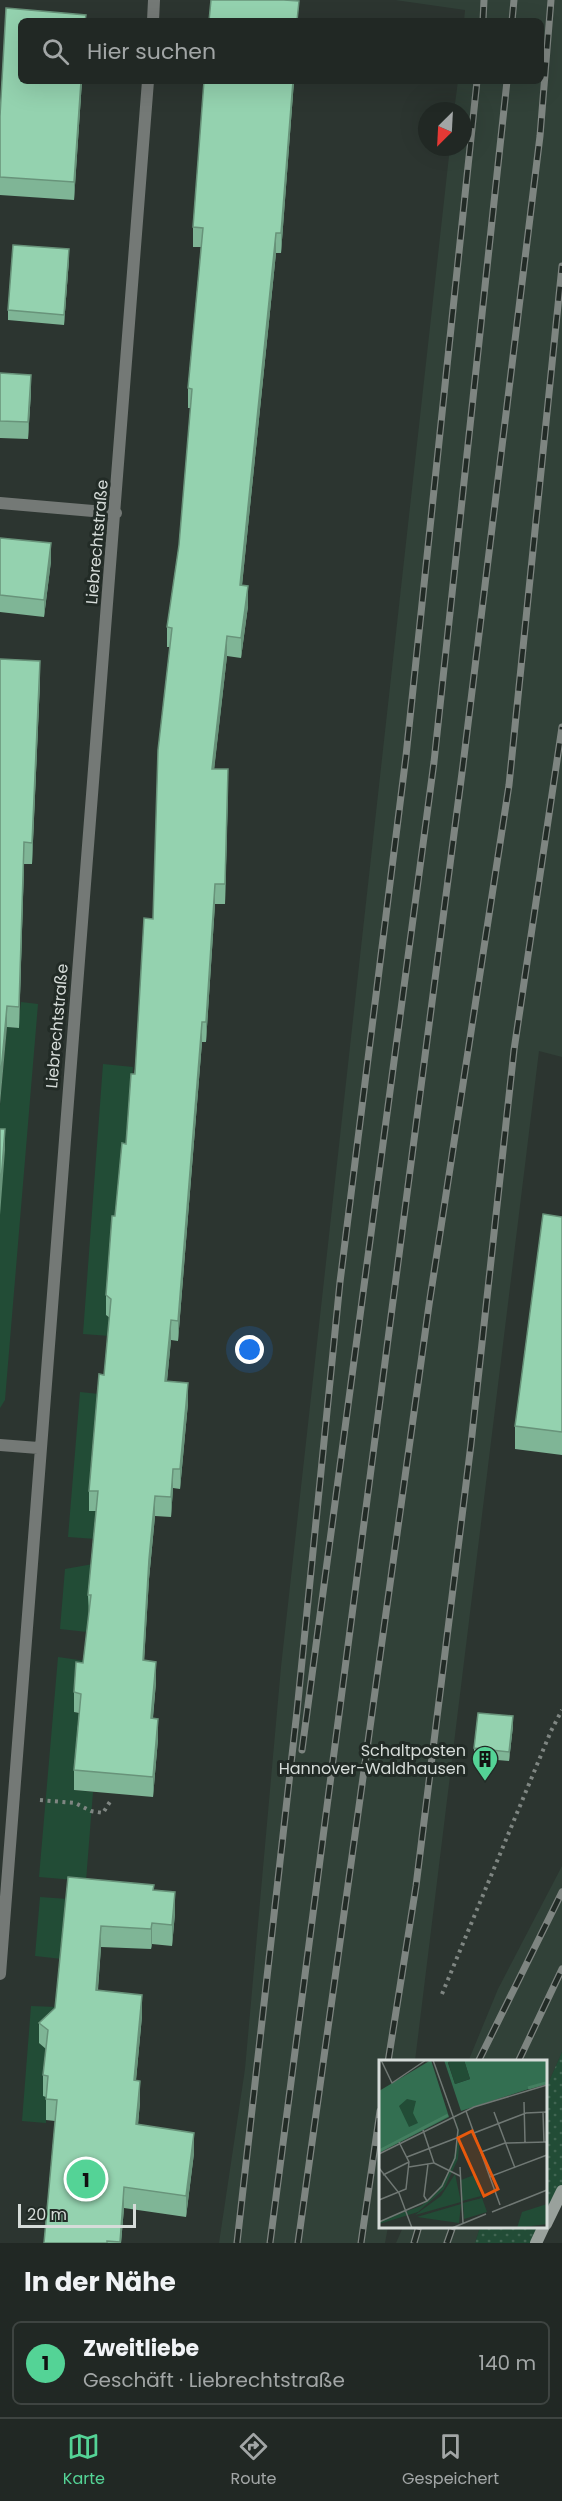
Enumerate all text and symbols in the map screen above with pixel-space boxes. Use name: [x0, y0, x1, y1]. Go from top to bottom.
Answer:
search box: [18, 18, 544, 84]
icon: search: [39, 35, 72, 68]
text: Hier suchen: [87, 36, 216, 67]
north arrow: [418, 102, 472, 156]
street label: Liebrechtstraße: [80, 479, 114, 605]
street label: Liebrechtstraße: [40, 963, 74, 1089]
your location: [235, 1335, 264, 1364]
place label: Schaltposten Hannover-Waldhausen: [279, 1739, 466, 1780]
building icon: Schaltposten Hannover-Waldhausen: [470, 1744, 500, 1782]
inset map: [379, 2060, 547, 2228]
pin: 1: [66, 2156, 106, 2202]
scale bar: [18, 2201, 136, 2228]
text: 20 m: [27, 2203, 67, 2226]
text: In der Nähe: [24, 2264, 176, 2300]
text: Zweitliebe: [83, 2333, 199, 2364]
text: 1: [42, 2349, 49, 2377]
text: 140 m: [479, 2349, 536, 2377]
text: Geschäft · Liebrechtstraße: [83, 2366, 345, 2394]
tab: Karte: [63, 2430, 105, 2491]
tab: Route: [231, 2430, 276, 2491]
tab: Gespeichert: [402, 2430, 499, 2491]

